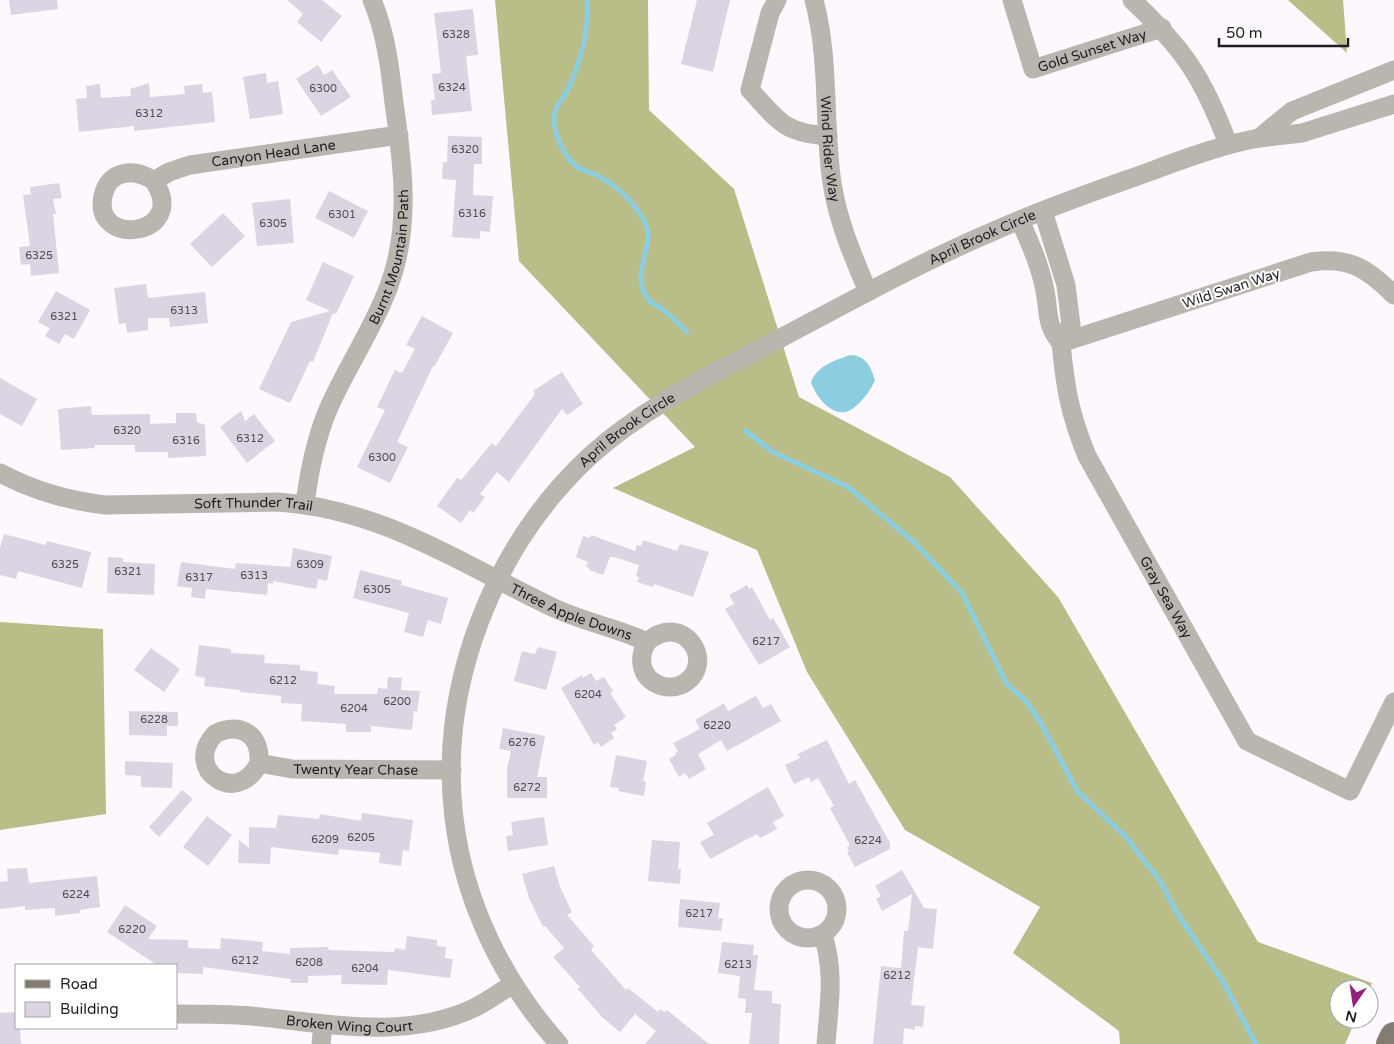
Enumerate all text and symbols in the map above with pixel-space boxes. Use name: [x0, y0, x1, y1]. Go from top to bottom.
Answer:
scale bar: [1219, 15, 1348, 47]
text: 50 m: [1226, 24, 1263, 42]
street label: Gold Sunset Way: [1036, 25, 1149, 76]
house number: 6328: [442, 28, 470, 41]
house number: 6324: [438, 81, 466, 94]
house number: 6300: [309, 82, 337, 95]
street label: Wind Rider Way: [817, 95, 844, 204]
house number: 6312: [135, 107, 163, 120]
street label: Canyon Head Lane: [210, 136, 337, 171]
house number: 6320: [451, 143, 479, 156]
street label: Burnt Mountain Path: [365, 189, 412, 327]
street label: April Brook Circle: [926, 206, 1038, 269]
house number: 6316: [458, 207, 486, 220]
house number: 6301: [328, 208, 356, 221]
house number: 6305: [259, 217, 287, 230]
house number: 6325: [25, 249, 53, 262]
street label: Wild Swan Way: [1180, 265, 1283, 312]
house number: 6313: [170, 304, 198, 317]
house number: 6321: [50, 310, 78, 323]
street label: April Brook Circle: [575, 389, 678, 471]
house number: 6320: [113, 424, 141, 437]
house number: 6312: [236, 432, 264, 445]
house number: 6316: [172, 434, 200, 447]
house number: 6300: [368, 451, 396, 464]
street label: Soft Thunder Trail: [194, 494, 314, 515]
street label: Gray Sea Way: [1136, 553, 1196, 642]
house number: 6325: [51, 558, 79, 571]
house number: 6309: [296, 558, 324, 571]
house number: 6321: [114, 565, 142, 578]
house number: 6313: [240, 569, 268, 582]
house number: 6317: [185, 571, 213, 584]
street label: Three Apple Downs: [508, 580, 635, 644]
house number: 6305: [363, 583, 391, 596]
house number: 6217: [752, 635, 780, 648]
house number: 6212: [269, 674, 297, 687]
house number: 6204: [574, 688, 602, 701]
house number: 6200: [383, 695, 411, 708]
house number: 6204: [340, 702, 368, 715]
house number: 6228: [140, 713, 168, 726]
house number: 6220: [703, 719, 731, 732]
house number: 6276: [508, 736, 536, 749]
street label: Twenty Year Chase: [293, 761, 418, 779]
house number: 6272: [513, 781, 541, 794]
house number: 6205: [347, 831, 375, 844]
house number: 6209: [311, 833, 339, 846]
house number: 6224: [854, 834, 882, 847]
house number: 6224: [62, 888, 90, 901]
house number: 6217: [685, 907, 713, 920]
house number: 6220: [118, 923, 146, 936]
house number: 6212: [231, 954, 259, 967]
house number: 6208: [295, 956, 323, 969]
house number: 6213: [724, 958, 752, 971]
house number: 6204: [351, 962, 379, 975]
legend: [15, 964, 178, 1029]
house number: 6212: [883, 969, 911, 982]
text: Road: [60, 975, 98, 993]
north arrow: [1329, 979, 1379, 1029]
text: Building: [60, 1000, 119, 1018]
text: N: [1344, 1007, 1359, 1026]
street label: Broken Wing Court: [285, 1012, 414, 1036]

